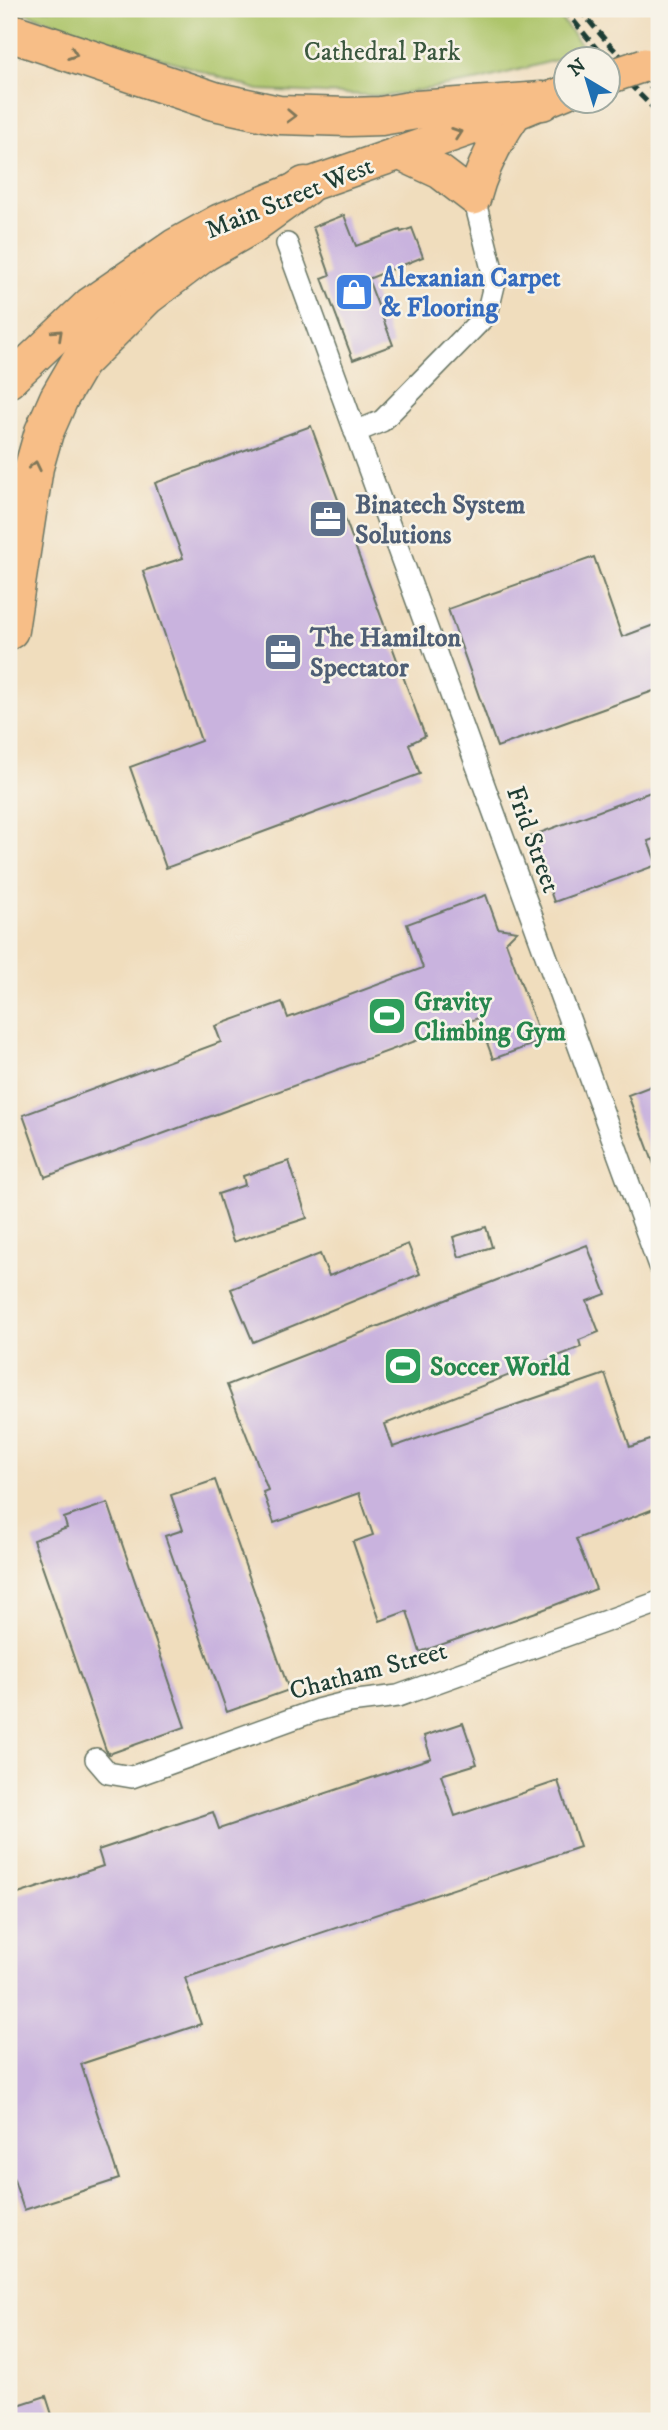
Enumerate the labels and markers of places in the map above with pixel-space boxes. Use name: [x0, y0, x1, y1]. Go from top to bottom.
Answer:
place label: Alexanian Carpet & Flooring: [380, 262, 561, 325]
shop icon: Alexanian Carpet & Flooring: [333, 271, 375, 313]
place label: Binatech System Solutions: [355, 489, 526, 552]
office icon: Binatech System Solutions: [307, 498, 349, 540]
place label: The Hamilton Spectator: [309, 622, 461, 685]
office icon: The Hamilton Spectator: [262, 631, 304, 673]
place label: Gravity Climbing Gym: [414, 986, 566, 1049]
sports icon: Gravity Climbing Gym: [366, 995, 408, 1037]
sports icon: Soccer World: [382, 1345, 424, 1387]
place label: Soccer World: [430, 1351, 571, 1384]

